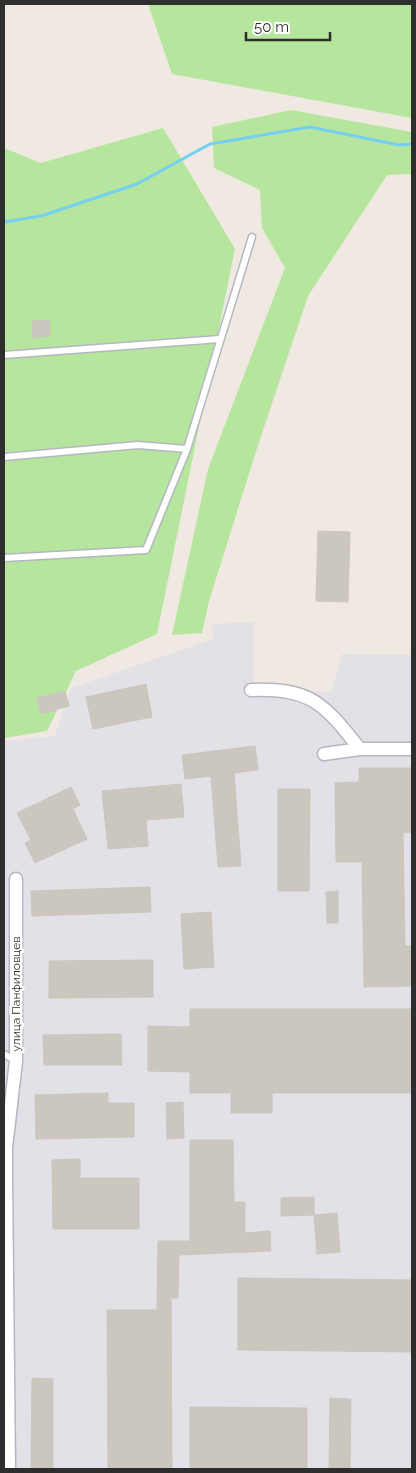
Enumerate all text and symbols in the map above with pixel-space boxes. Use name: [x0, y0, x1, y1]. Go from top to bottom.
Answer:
scale bar: [246, 10, 330, 42]
text: 50 m: [254, 18, 289, 36]
street label: улица Панфиловцев: [9, 936, 23, 1052]

